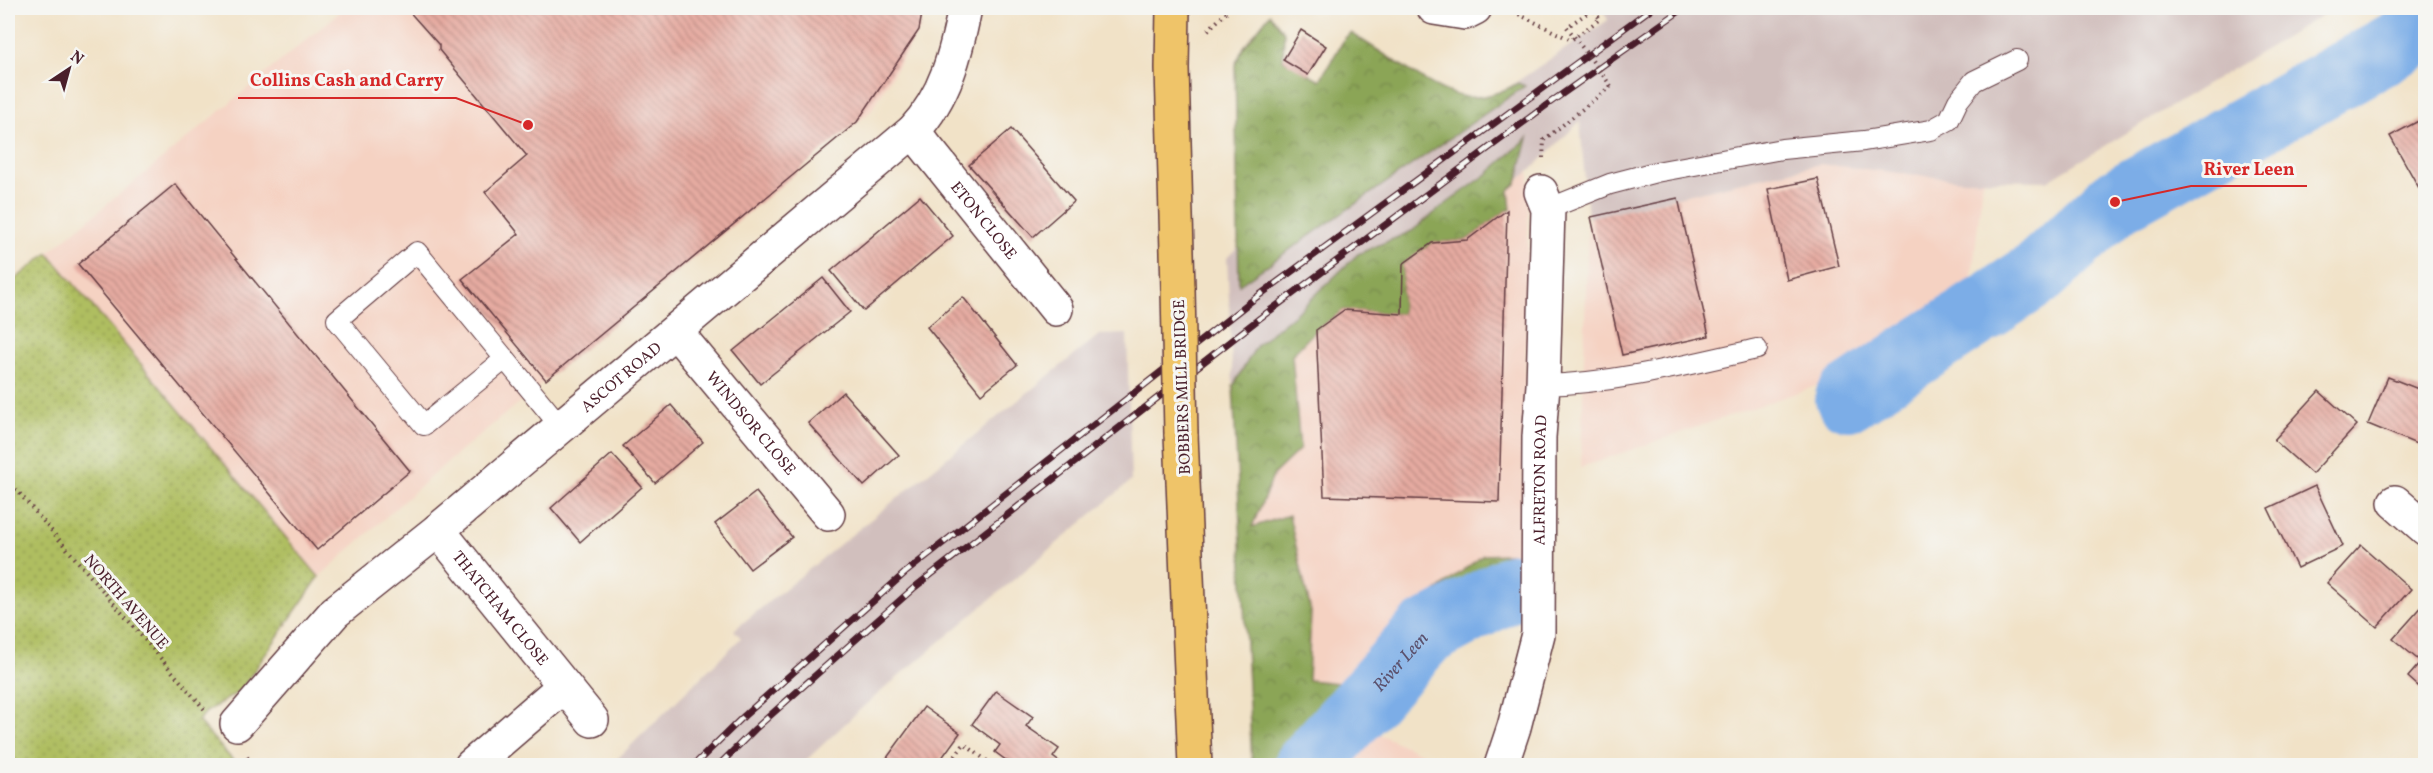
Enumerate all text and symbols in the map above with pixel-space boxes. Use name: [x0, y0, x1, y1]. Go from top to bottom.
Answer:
north arrow: [39, 39, 99, 99]
text: N: [65, 46, 88, 71]
callout: Collins Cash and Carry: [238, 62, 456, 98]
text: Collins Cash and Carry: [250, 69, 444, 94]
callout: River Leen: [2191, 150, 2307, 186]
text: River Leen: [2203, 158, 2295, 183]
street label: ETON CLOSE: [945, 177, 1021, 265]
street label: BOBBERS MILL BRIDGE: [1169, 299, 1197, 475]
street label: ASCOT ROAD: [577, 338, 667, 418]
street label: WINDSOR CLOSE: [700, 367, 800, 481]
street label: ALFRETON ROAD: [1529, 414, 1554, 546]
street label: THATCHAM CLOSE: [446, 547, 553, 671]
street label: NORTH AVENUE: [78, 550, 173, 655]
water label: River Leen: [1368, 627, 1435, 698]

